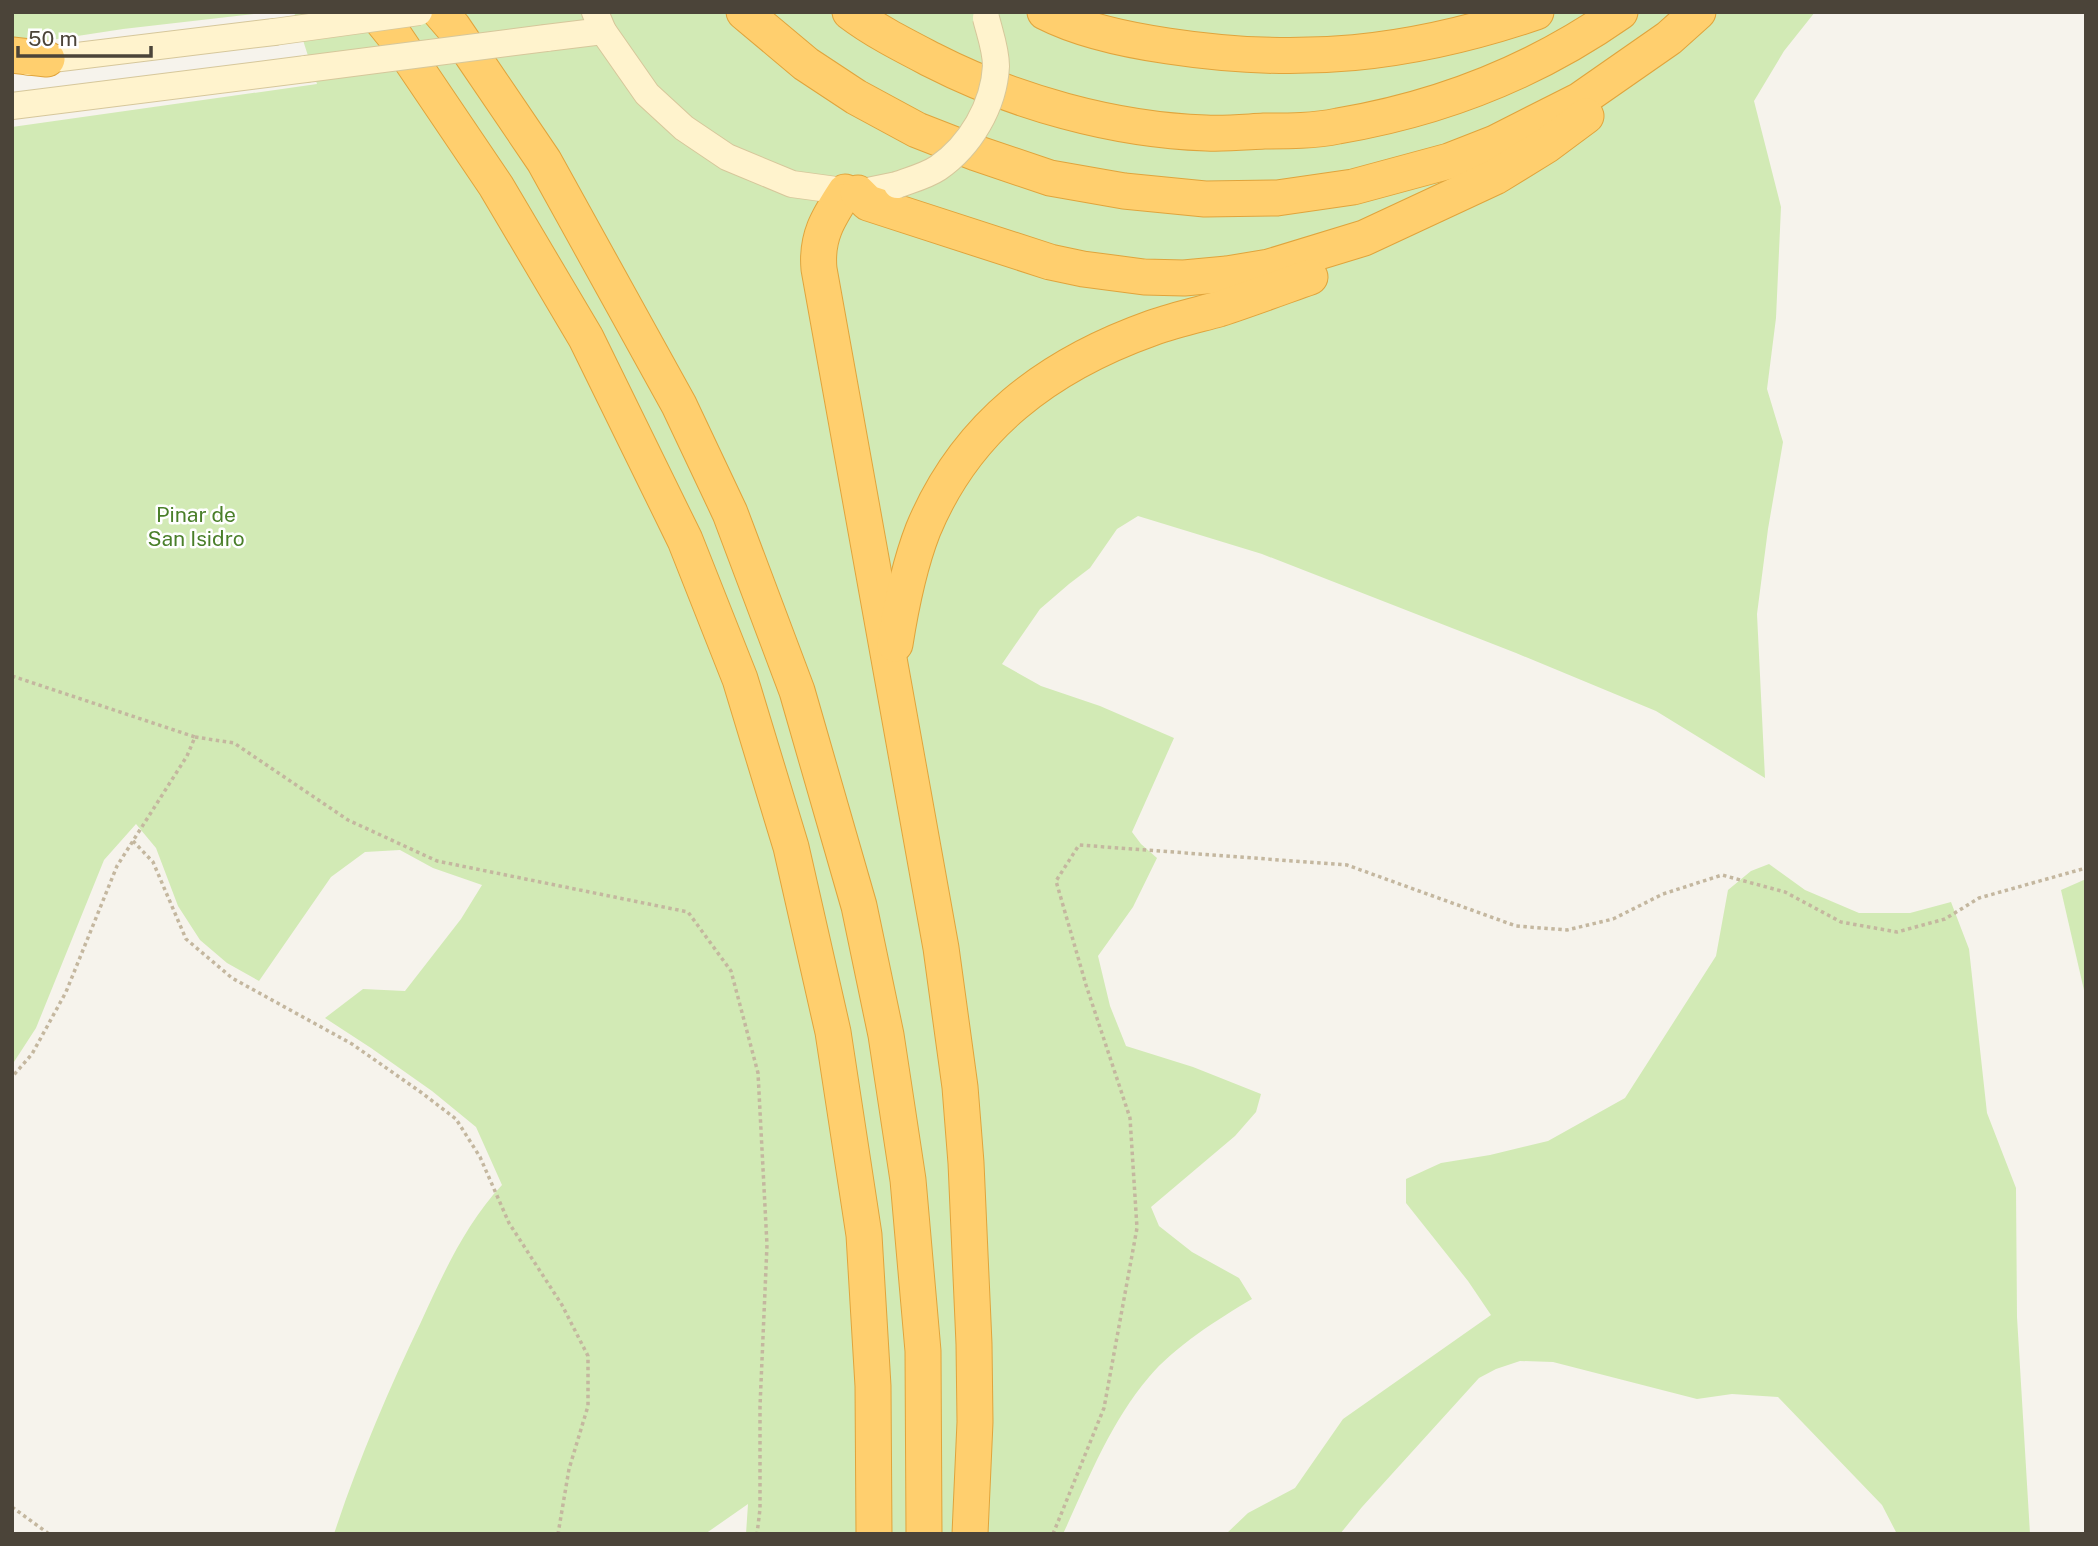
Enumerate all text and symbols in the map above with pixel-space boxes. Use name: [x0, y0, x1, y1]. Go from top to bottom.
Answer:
scale bar: [18, 14, 150, 58]
text: 50 m: [28, 26, 78, 51]
park label: Pinar de San Isidro: [147, 502, 245, 551]

